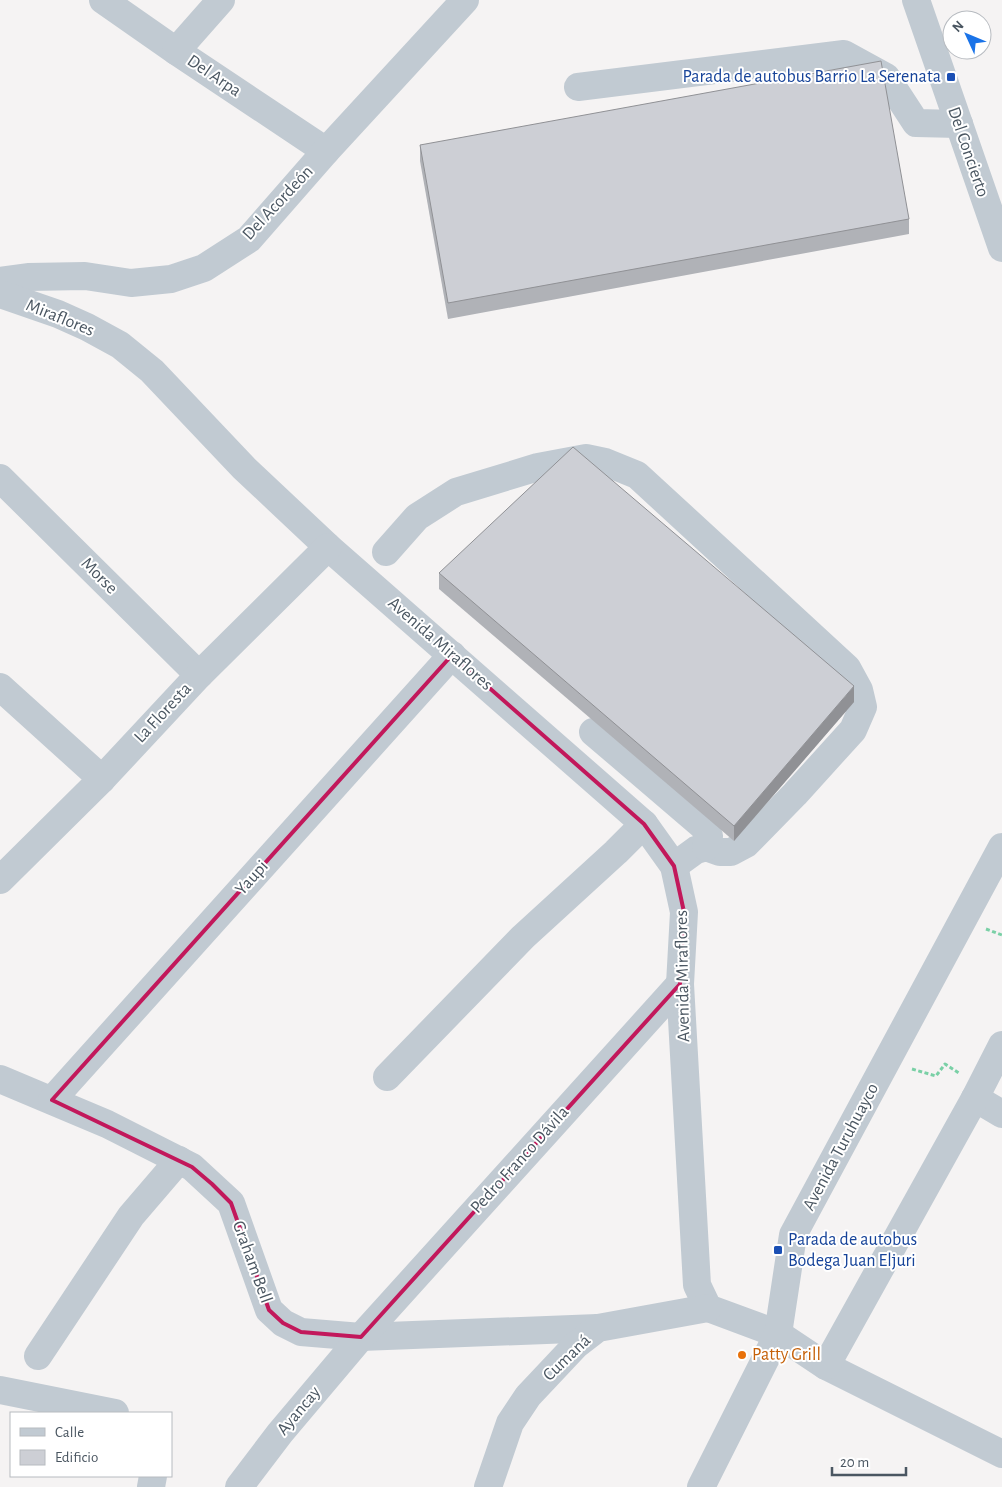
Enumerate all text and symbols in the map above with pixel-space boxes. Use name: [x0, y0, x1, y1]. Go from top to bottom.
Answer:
north arrow: [942, 10, 992, 60]
text: N: [950, 18, 967, 35]
street label: Del Arpa: [184, 52, 244, 100]
place label: Parada de autobus Barrio La Serenata: [682, 68, 941, 86]
marker: Parada de autobus Barrio La Serenata: [945, 71, 957, 83]
street label: Del Concierto: [944, 105, 992, 200]
street label: Del Acordeón: [239, 162, 317, 244]
street label: Miraflores: [23, 296, 97, 340]
street label: Morse: [77, 554, 121, 598]
street label: Avenida Miraflores: [384, 594, 496, 694]
street label: La Floresta: [131, 680, 195, 746]
street label: Yaupi: [232, 857, 272, 899]
street label: Avenida Miraflores: [673, 910, 693, 1042]
street label: Avenida Turuhuayco: [800, 1080, 882, 1214]
street label: Pedro Franco Dávila: [467, 1103, 573, 1217]
street label: Graham Bell: [229, 1219, 275, 1305]
place label: Parada de autobus Bodega Juan Eljuri: [788, 1231, 917, 1270]
marker: Parada de autobus Bodega Juan Eljuri: [772, 1244, 784, 1256]
street label: Cumaná: [540, 1331, 594, 1385]
place label: Patty Grill: [752, 1346, 821, 1364]
marker: Patty Grill: [736, 1349, 748, 1361]
street label: Ayancay: [274, 1383, 325, 1439]
legend: [10, 1412, 172, 1477]
text: Calle: [55, 1425, 84, 1440]
scale bar: [832, 1444, 906, 1476]
text: Edificio: [55, 1450, 98, 1465]
text: 20 m: [840, 1455, 869, 1470]

